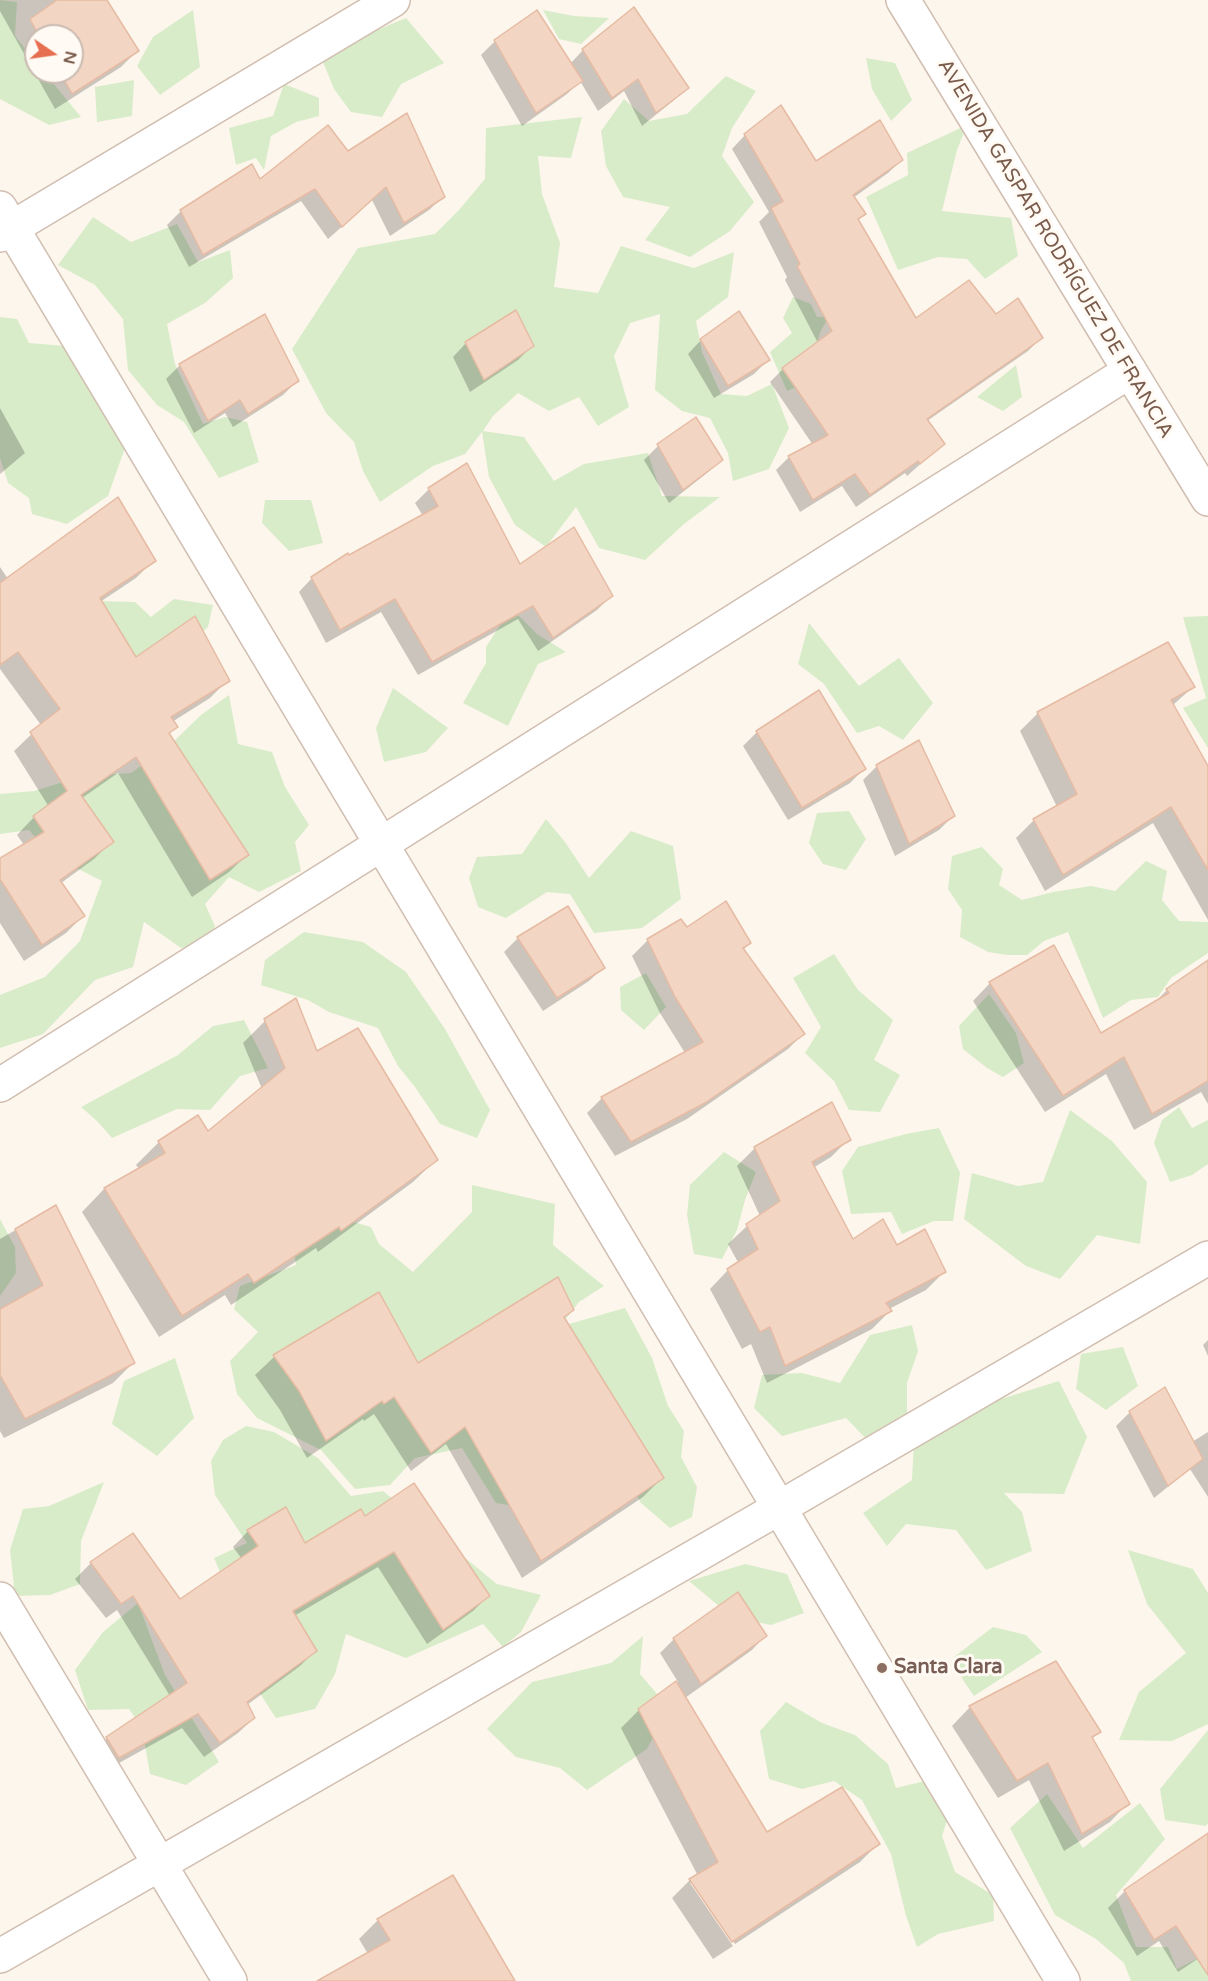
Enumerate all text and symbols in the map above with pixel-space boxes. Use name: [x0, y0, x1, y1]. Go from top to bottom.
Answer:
north arrow: [24, 24, 84, 84]
text: N: [58, 49, 81, 66]
street label: AVENIDA GASPAR RODRÍGUEZ DE FRANCIA: [932, 55, 1178, 443]
place label: Santa Clara: [894, 1656, 1003, 1680]
marker: Santa Clara: [875, 1661, 889, 1675]

